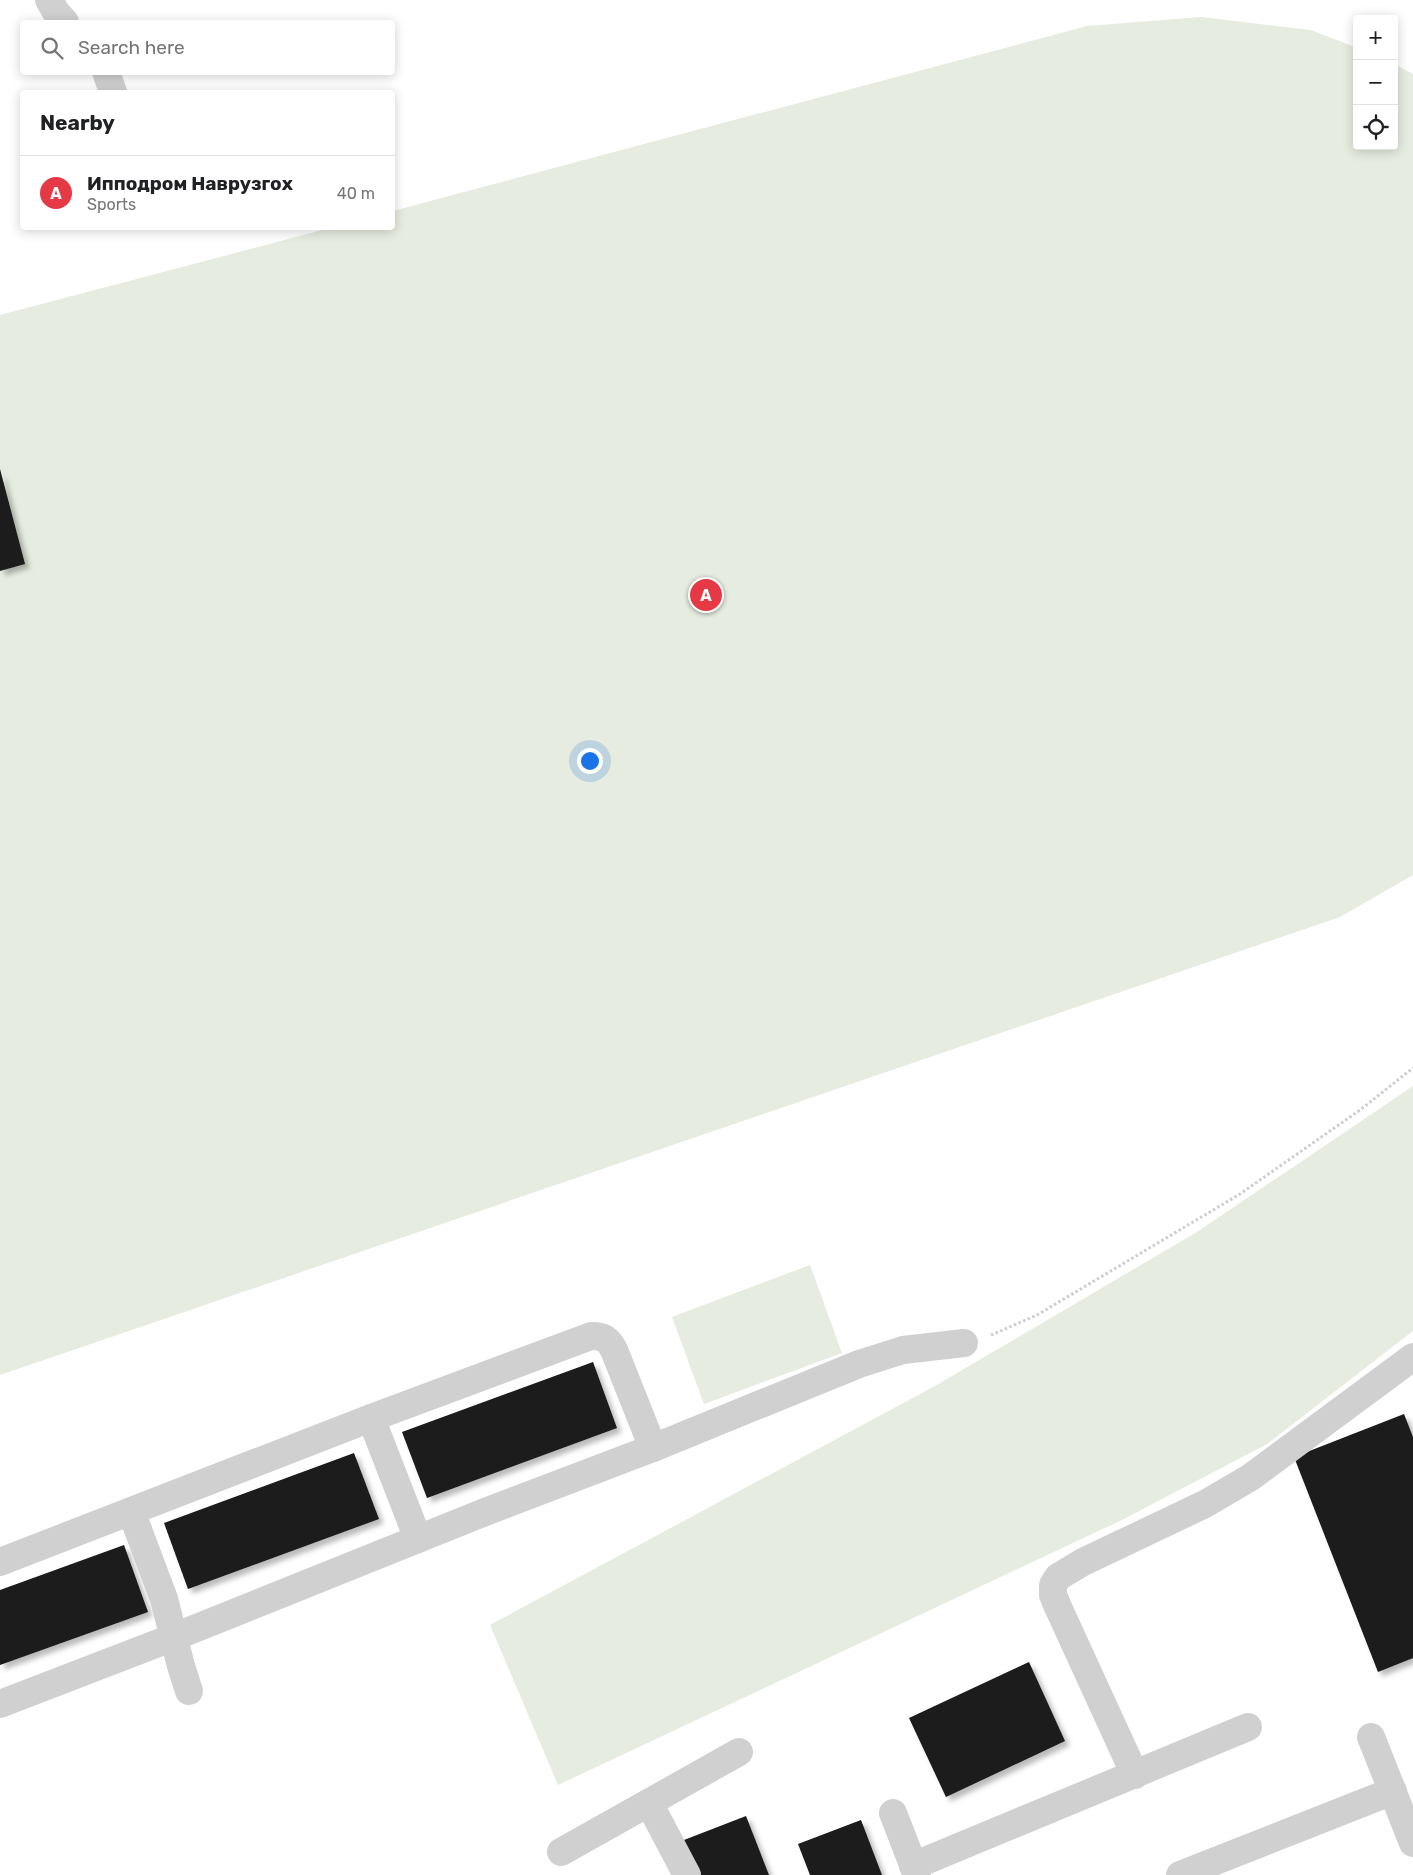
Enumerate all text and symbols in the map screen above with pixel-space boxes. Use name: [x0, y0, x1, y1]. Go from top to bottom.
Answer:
map controls: [1353, 15, 1398, 150]
button: +: [1353, 15, 1398, 60]
search box: [20, 20, 395, 75]
icon: search: [38, 34, 66, 62]
text: Search here: [78, 36, 185, 59]
button: −: [1353, 60, 1398, 105]
button: locate: [1353, 105, 1398, 150]
text: Nearby: [40, 110, 115, 135]
text: Ипподром Наврузгох: [87, 172, 293, 195]
text: A: [50, 184, 62, 203]
text: 40 m: [337, 184, 375, 203]
text: Sports: [87, 195, 136, 214]
pin: A: [690, 576, 722, 614]
your location: [577, 748, 603, 774]

